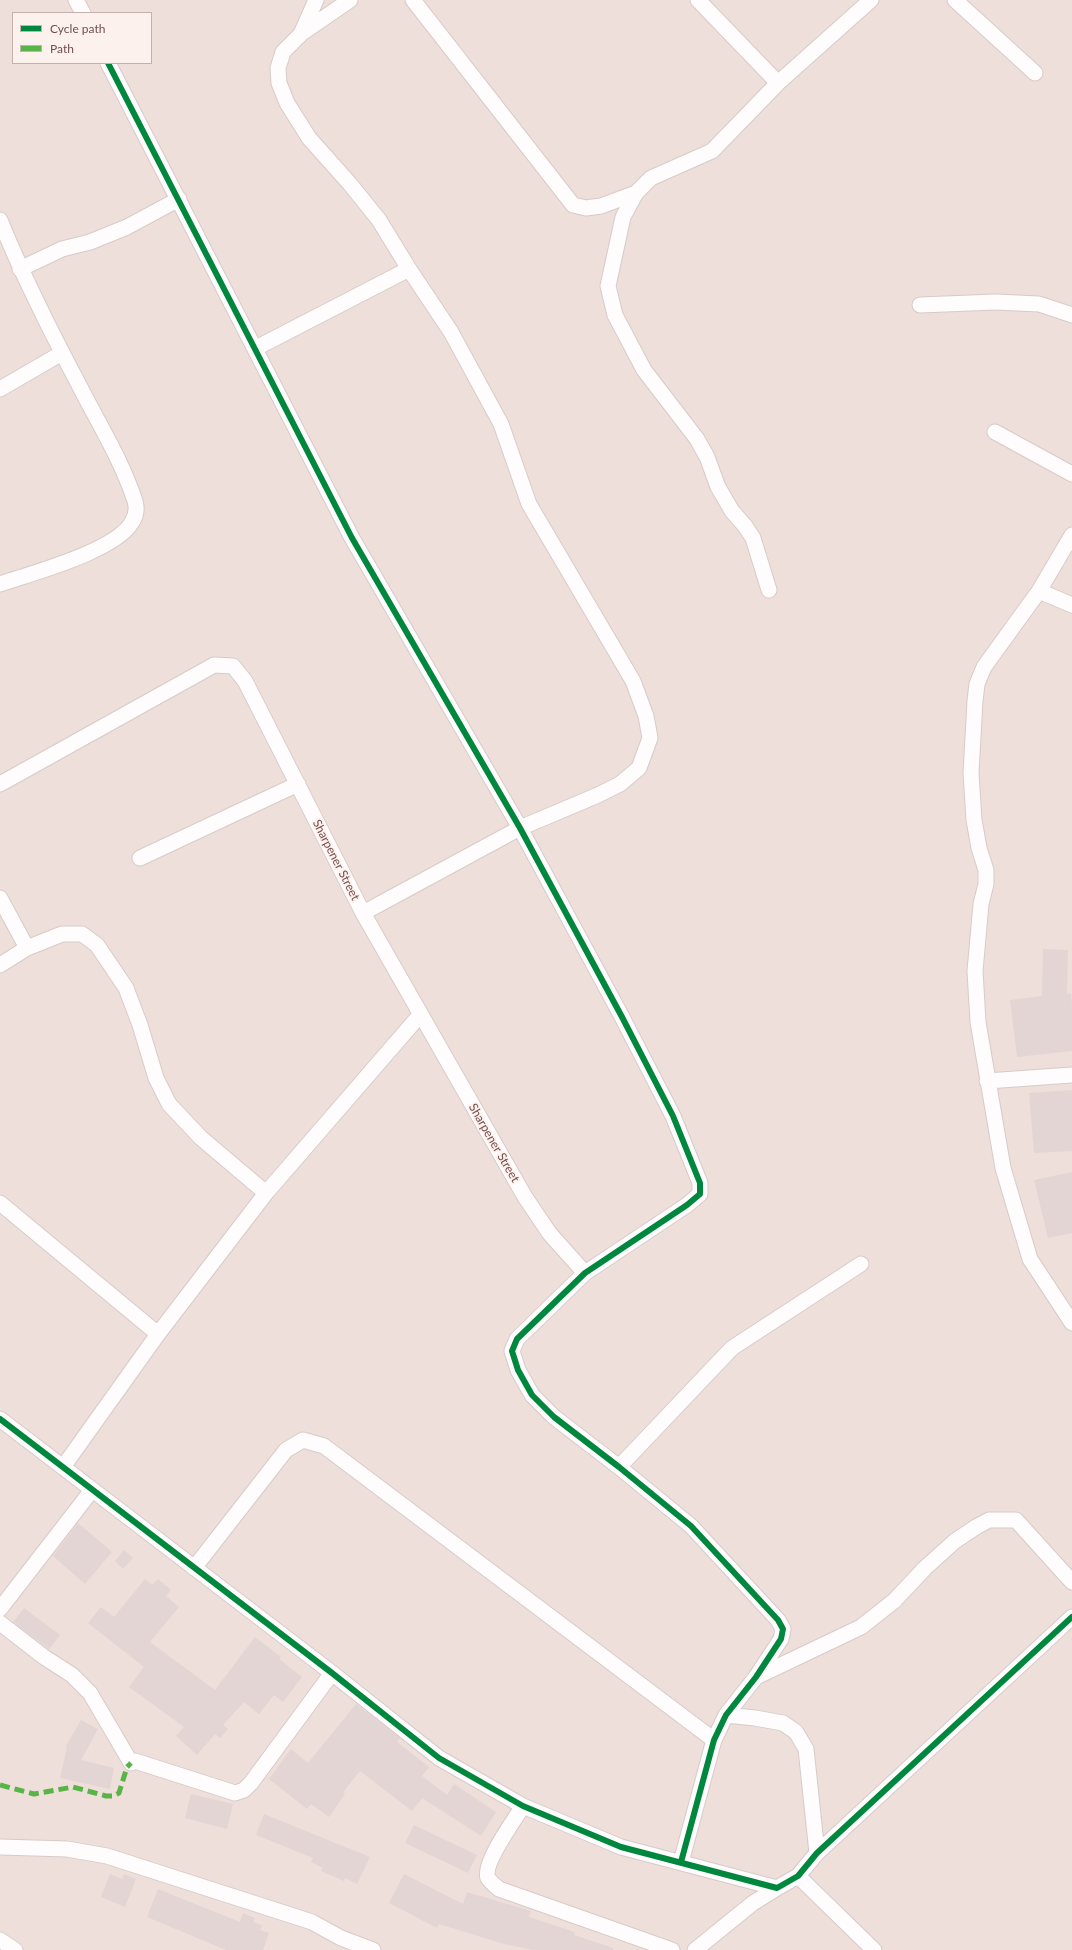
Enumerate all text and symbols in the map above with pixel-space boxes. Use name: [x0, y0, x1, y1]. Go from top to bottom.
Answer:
legend: [12, 12, 152, 64]
text: Cycle path: [50, 21, 105, 36]
text: Path: [50, 41, 74, 56]
street label: Sharpener Street: [309, 817, 363, 903]
street label: Sharpener Street: [466, 1101, 522, 1185]

